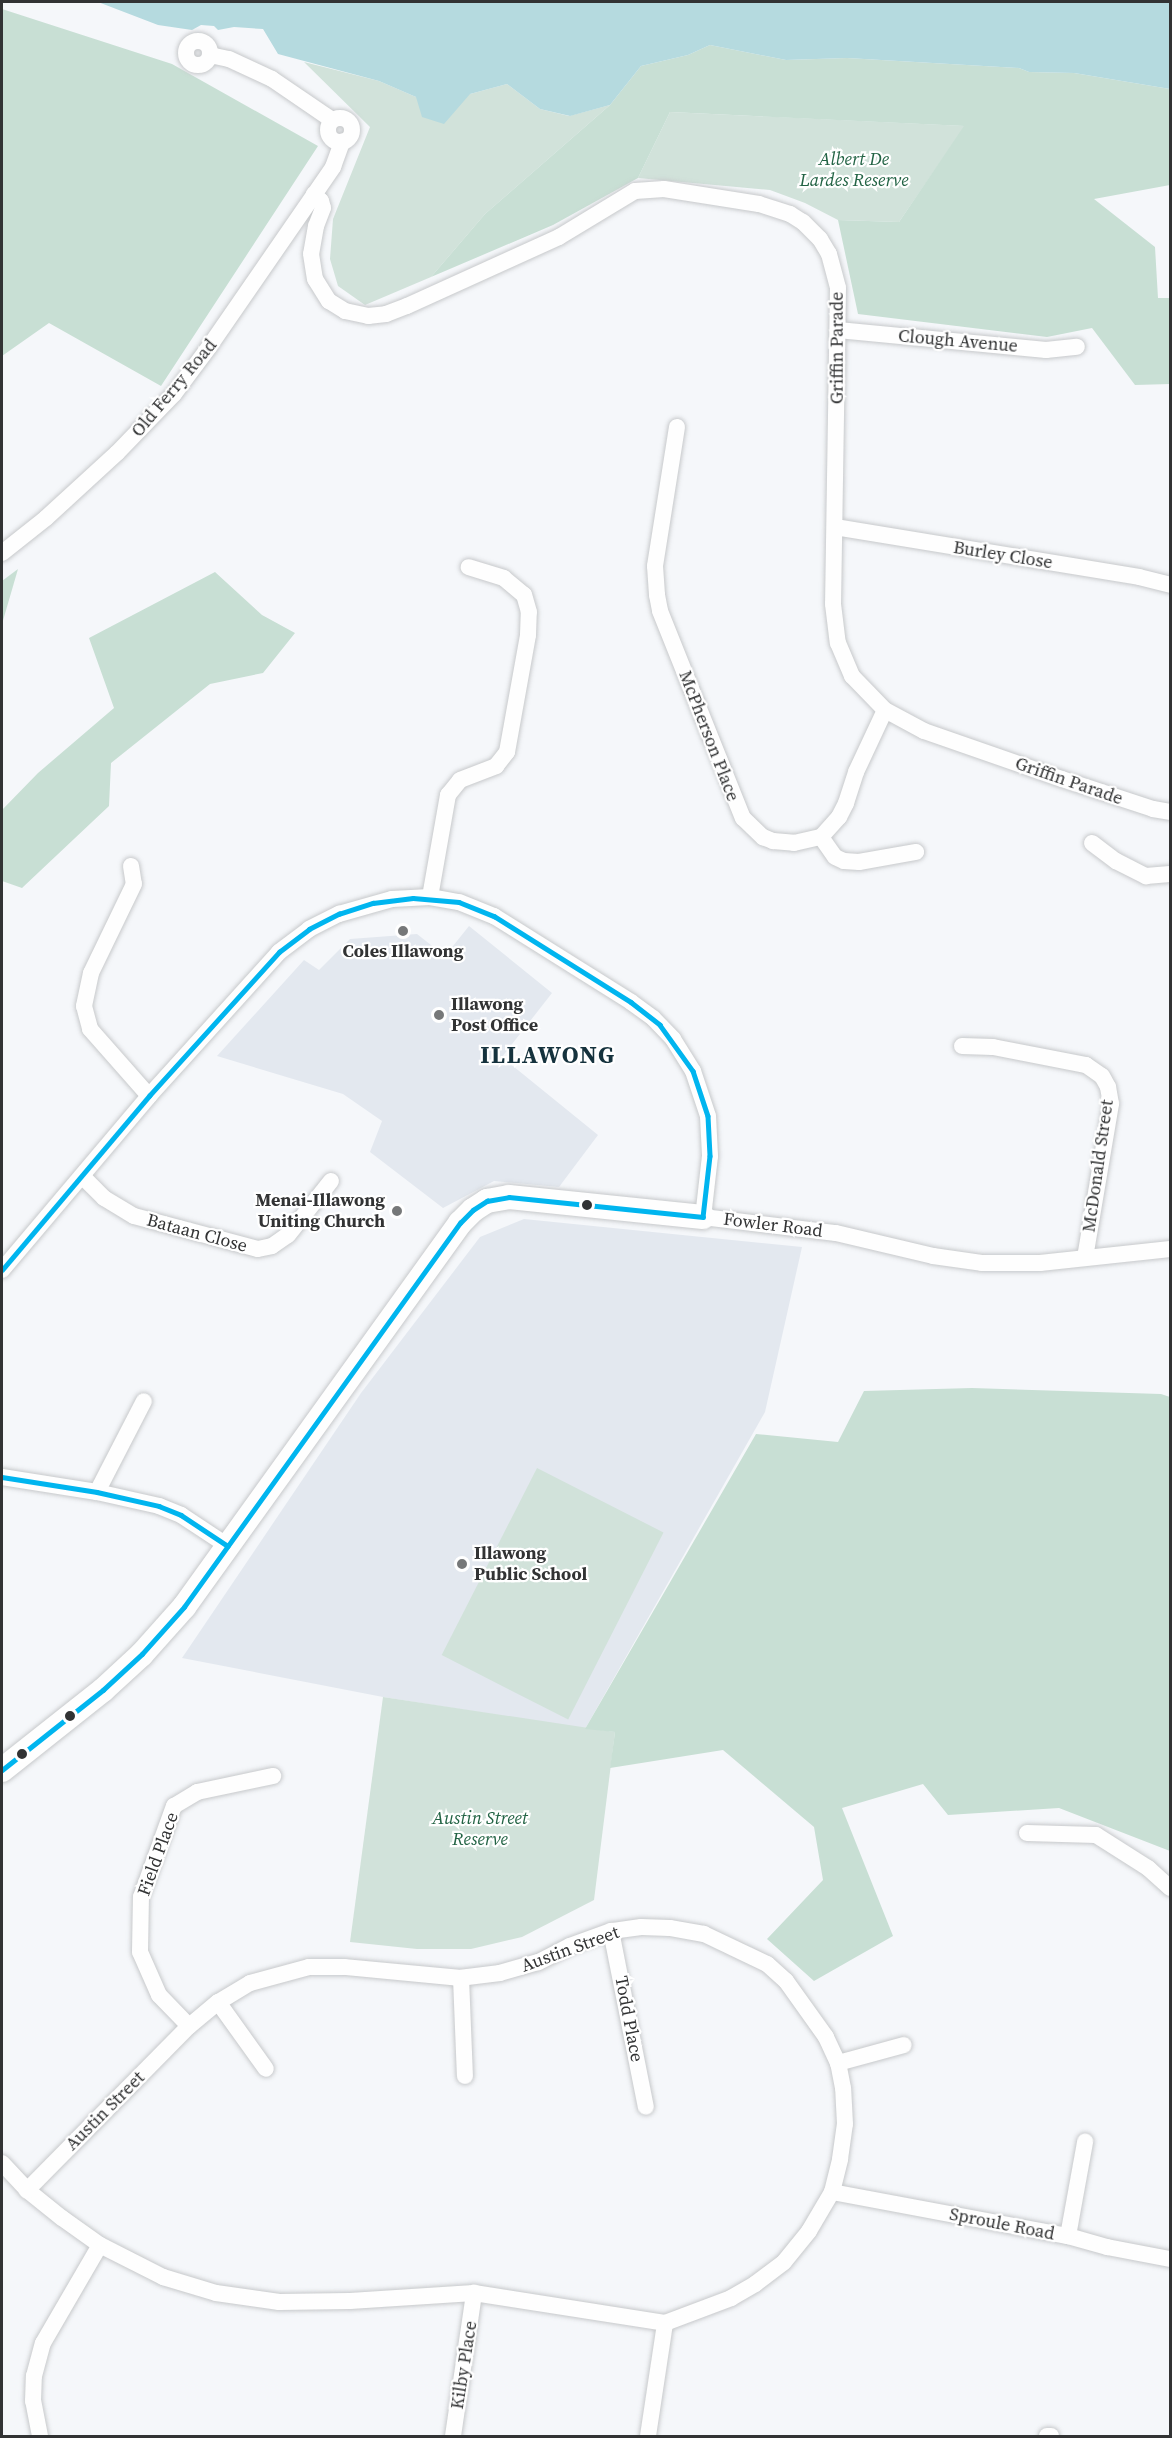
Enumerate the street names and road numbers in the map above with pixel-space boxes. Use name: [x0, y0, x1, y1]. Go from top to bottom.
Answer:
street label: Griffin Parade: [826, 292, 848, 404]
street label: Clough Avenue: [897, 325, 1019, 357]
street label: Old Ferry Road: [127, 335, 221, 441]
street label: Burley Close: [952, 536, 1054, 574]
street label: McPherson Place: [674, 668, 744, 804]
street label: Griffin Parade: [1012, 752, 1126, 810]
street label: McDonald Street: [1078, 1098, 1118, 1234]
street label: Fowler Road: [722, 1208, 824, 1242]
street label: Bataan Close: [144, 1209, 250, 1257]
street label: Field Place: [133, 1809, 183, 1899]
street label: Austin Street: [518, 1921, 622, 1977]
street label: Todd Place: [610, 1974, 648, 2064]
street label: Austin Street: [61, 2067, 149, 2155]
street label: Sproule Road: [948, 2203, 1056, 2245]
street label: Kilby Place: [446, 2319, 482, 2411]

